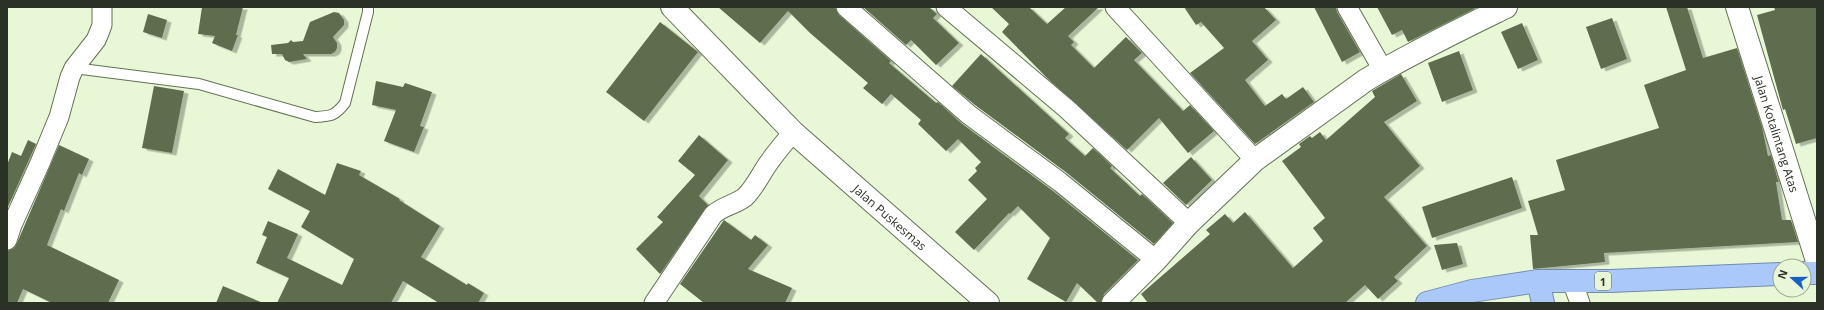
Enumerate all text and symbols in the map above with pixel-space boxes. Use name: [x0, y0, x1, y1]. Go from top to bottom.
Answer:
street label: Jalan Kotalintang Atas: [1750, 73, 1803, 195]
street label: Jalan Puskesmas: [849, 179, 931, 254]
north arrow: [1772, 258, 1812, 298]
text: N: [1774, 267, 1791, 281]
road number: 1: [1595, 272, 1611, 290]

